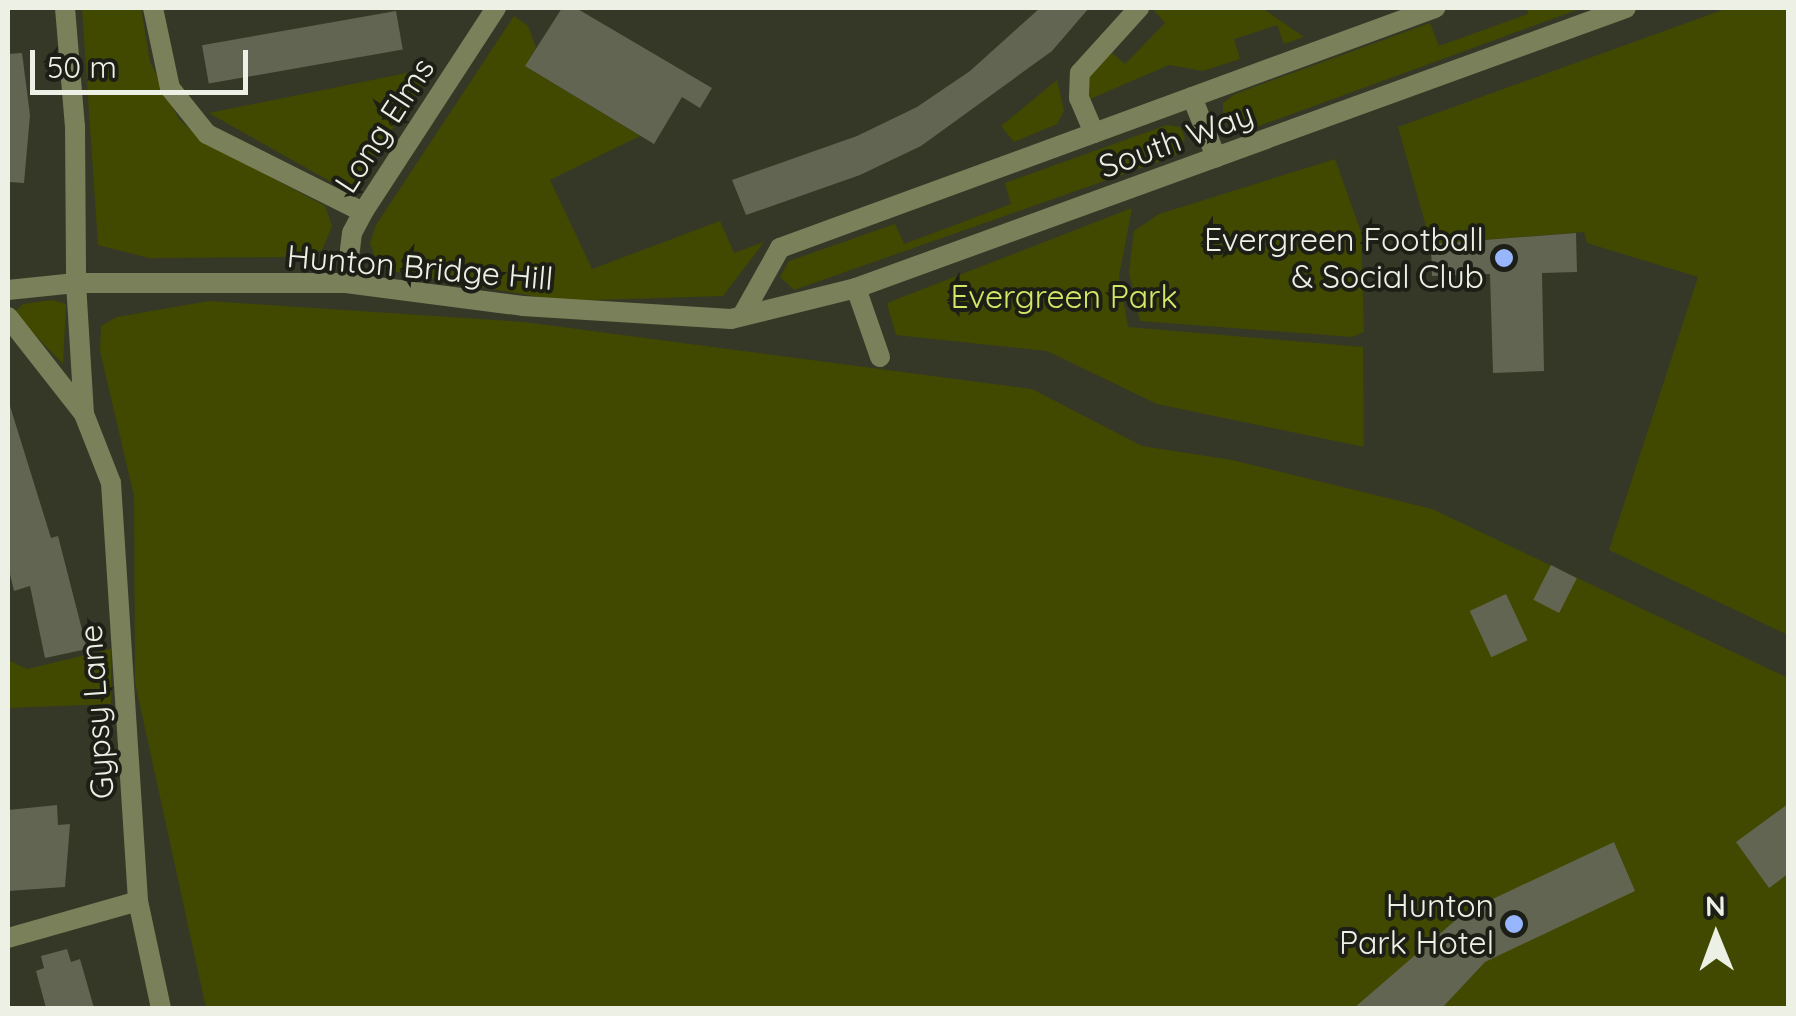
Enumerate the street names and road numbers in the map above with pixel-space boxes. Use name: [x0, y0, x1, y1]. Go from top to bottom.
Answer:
street label: Long Elms: [326, 50, 442, 200]
street label: South Way: [1094, 94, 1258, 186]
street label: Hunton Bridge Hill: [285, 236, 555, 298]
street label: Gypsy Lane: [71, 624, 121, 800]

